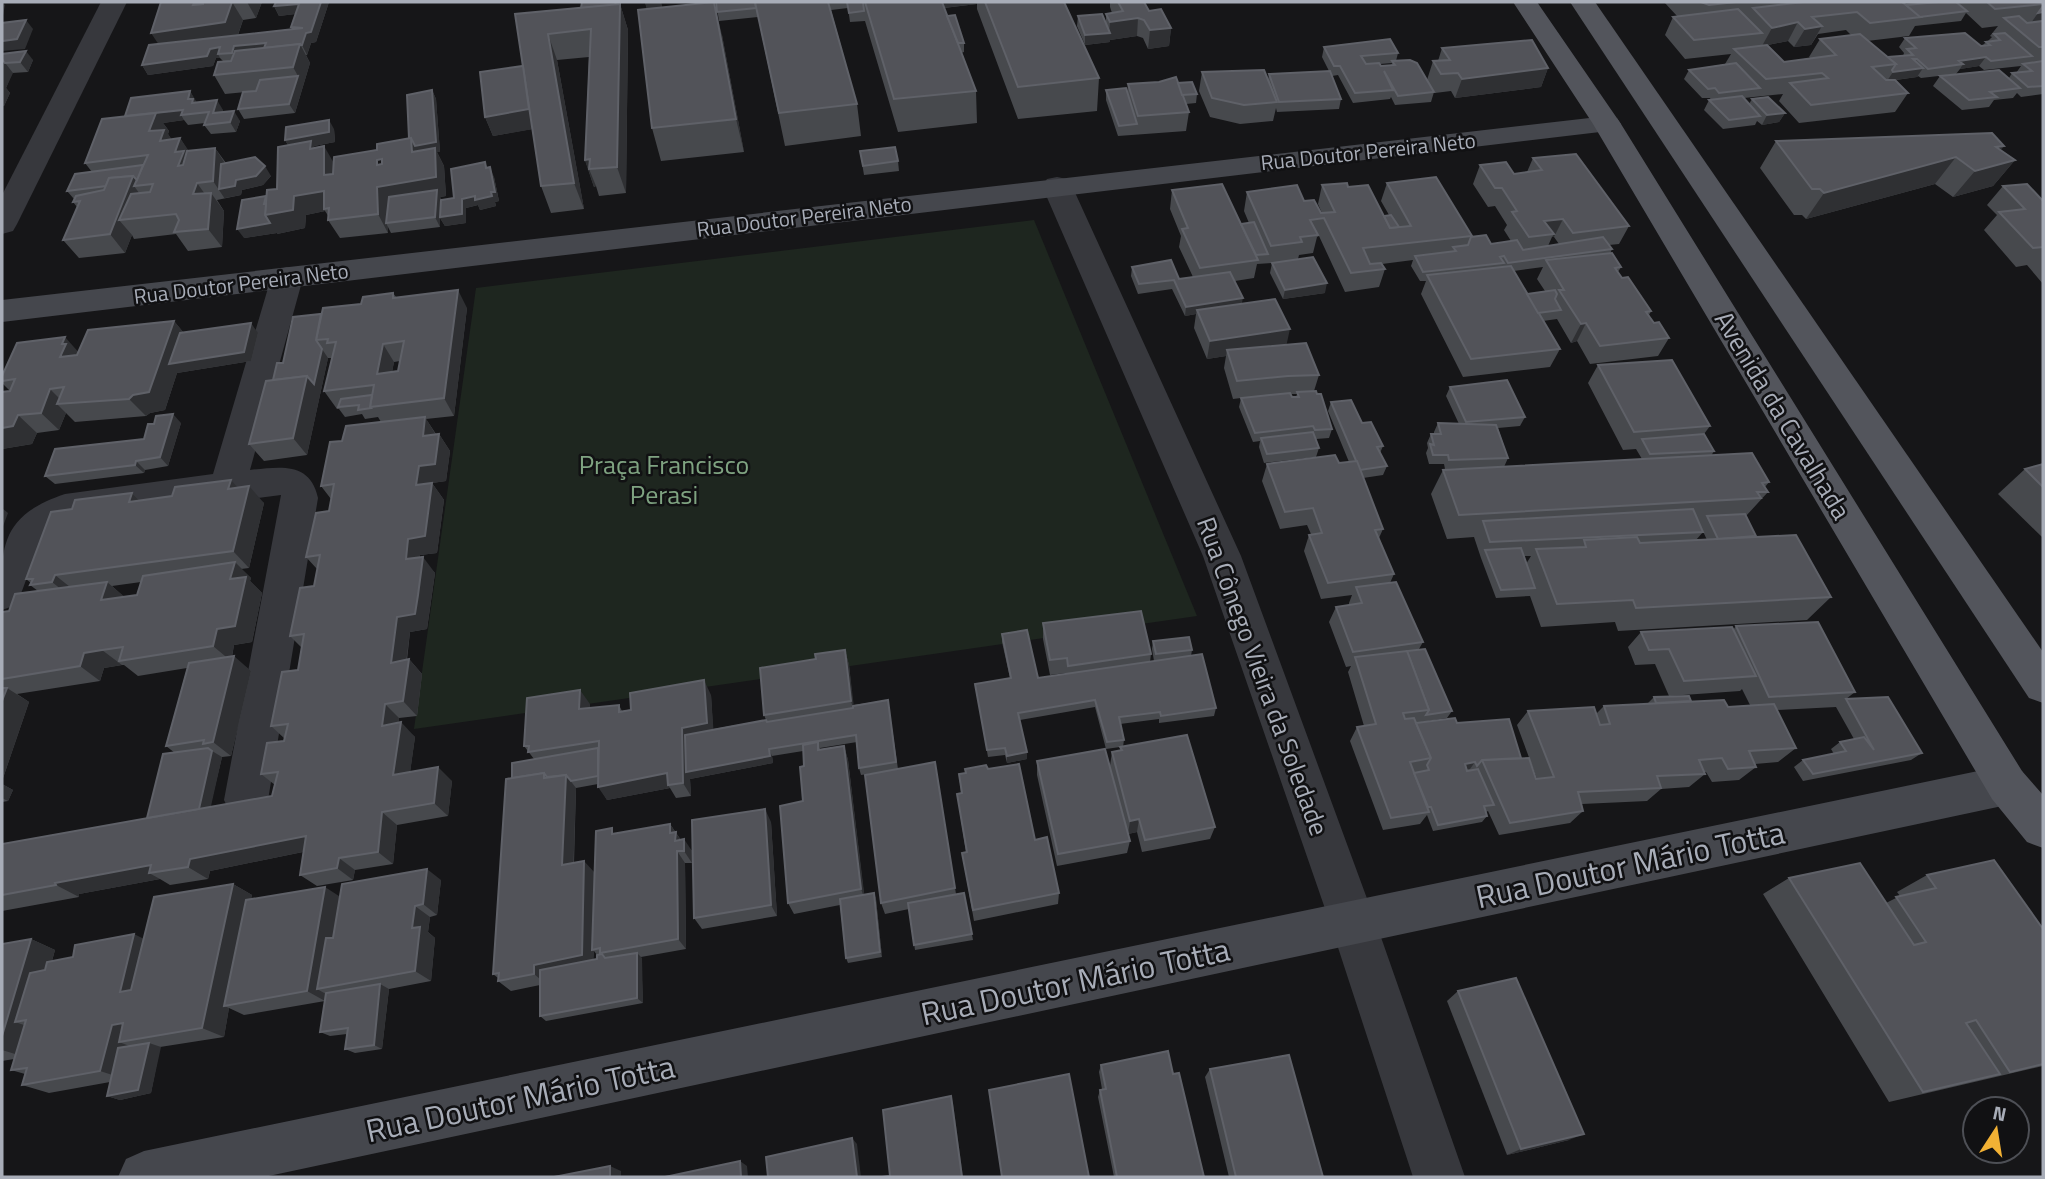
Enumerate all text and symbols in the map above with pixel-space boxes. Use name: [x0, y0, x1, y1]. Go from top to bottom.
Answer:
street label: Rua Doutor Pereira Neto: [1259, 124, 1477, 178]
street label: Rua Doutor Pereira Neto: [695, 187, 913, 245]
street label: Rua Doutor Pereira Neto: [132, 254, 350, 312]
street label: Avenida da Cavalhada: [1705, 303, 1861, 527]
park label: Praça Francisco Perasi: [579, 445, 749, 514]
street label: Rua Cônego Vieira da Soledade: [1187, 511, 1339, 841]
street label: Rua Doutor Mário Totta: [1471, 808, 1789, 920]
street label: Rua Doutor Mário Totta: [916, 925, 1234, 1037]
street label: Rua Doutor Mário Totta: [361, 1042, 679, 1154]
north arrow: [1961, 1095, 2031, 1165]
text: N: [1990, 1097, 2009, 1128]

